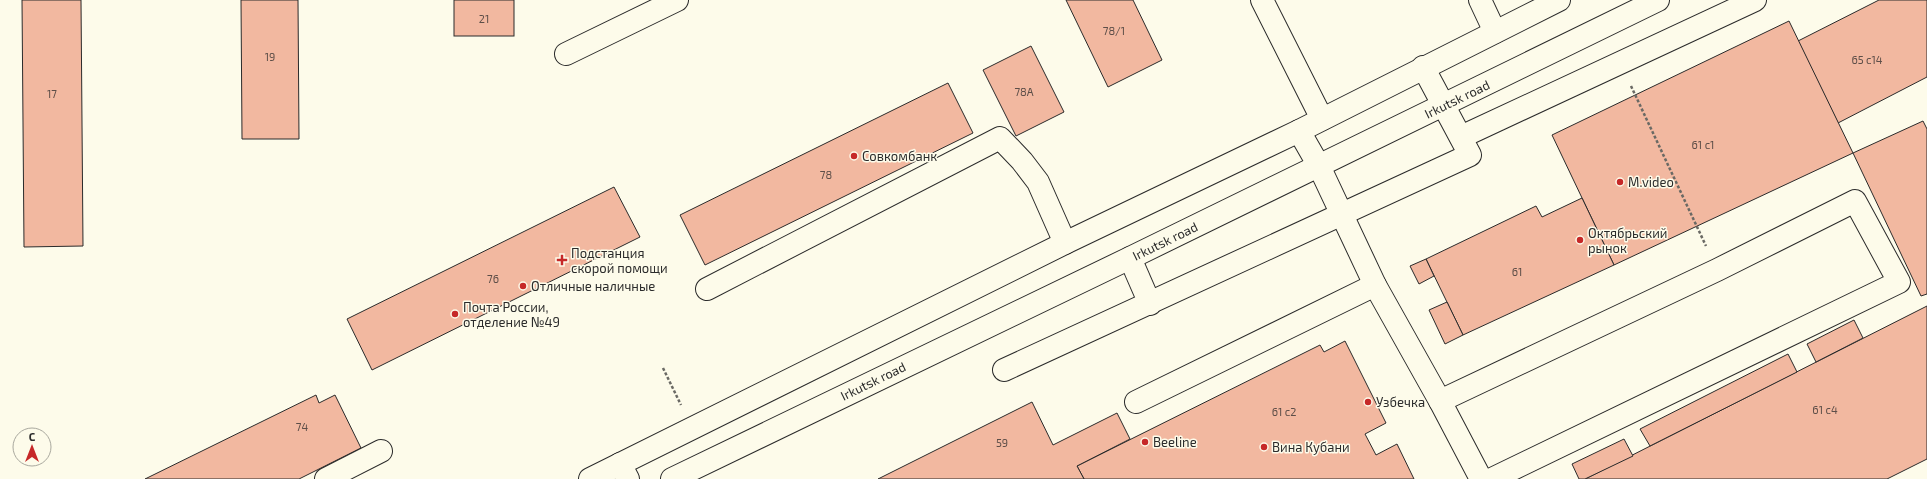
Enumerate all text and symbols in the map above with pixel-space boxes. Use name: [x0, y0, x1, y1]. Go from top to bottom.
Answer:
house number: 21: [479, 12, 489, 25]
house number: 78/1: [1103, 24, 1125, 37]
house number: 19: [265, 50, 275, 63]
house number: 65 с14: [1851, 53, 1883, 66]
street label: Irkutsk road: [1422, 76, 1492, 122]
house number: 78А: [1014, 85, 1034, 98]
house number: 17: [47, 87, 57, 100]
house number: 61 с1: [1692, 138, 1714, 151]
place label: Совкомбанк: [862, 148, 937, 164]
marker: Совкомбанк: [849, 151, 859, 161]
house number: 78: [820, 168, 832, 181]
place label: M.video: [1628, 174, 1674, 190]
marker: M.video: [1615, 177, 1625, 187]
street label: Irkutsk road: [1130, 218, 1200, 264]
place label: Октябрьский рынок: [1588, 225, 1667, 256]
marker: Октябрьский рынок: [1575, 235, 1585, 245]
place label: Подстанция скорой помощи: [571, 245, 668, 276]
marker: Подстанция скорой помощи: [556, 254, 568, 266]
house number: 61: [1512, 265, 1522, 278]
house number: 76: [487, 272, 499, 285]
place label: Отличные наличные: [531, 278, 655, 294]
marker: Отличные наличные: [518, 281, 528, 291]
place label: Почта России, отделение №49: [463, 299, 560, 330]
marker: Почта России, отделение №49: [450, 309, 460, 319]
street label: Irkutsk road: [838, 358, 908, 404]
place label: Узбечка: [1376, 394, 1425, 410]
marker: Узбечка: [1363, 397, 1373, 407]
house number: 61 с4: [1812, 403, 1838, 416]
house number: 61 с2: [1272, 405, 1296, 418]
house number: 74: [296, 420, 308, 433]
north arrow: [12, 427, 52, 467]
text: С: [29, 430, 36, 443]
place label: Beeline: [1153, 434, 1197, 450]
house number: 59: [996, 436, 1008, 449]
marker: Beeline: [1140, 437, 1150, 447]
place label: Вина Кубани: [1272, 439, 1350, 455]
marker: Вина Кубани: [1259, 442, 1269, 452]

